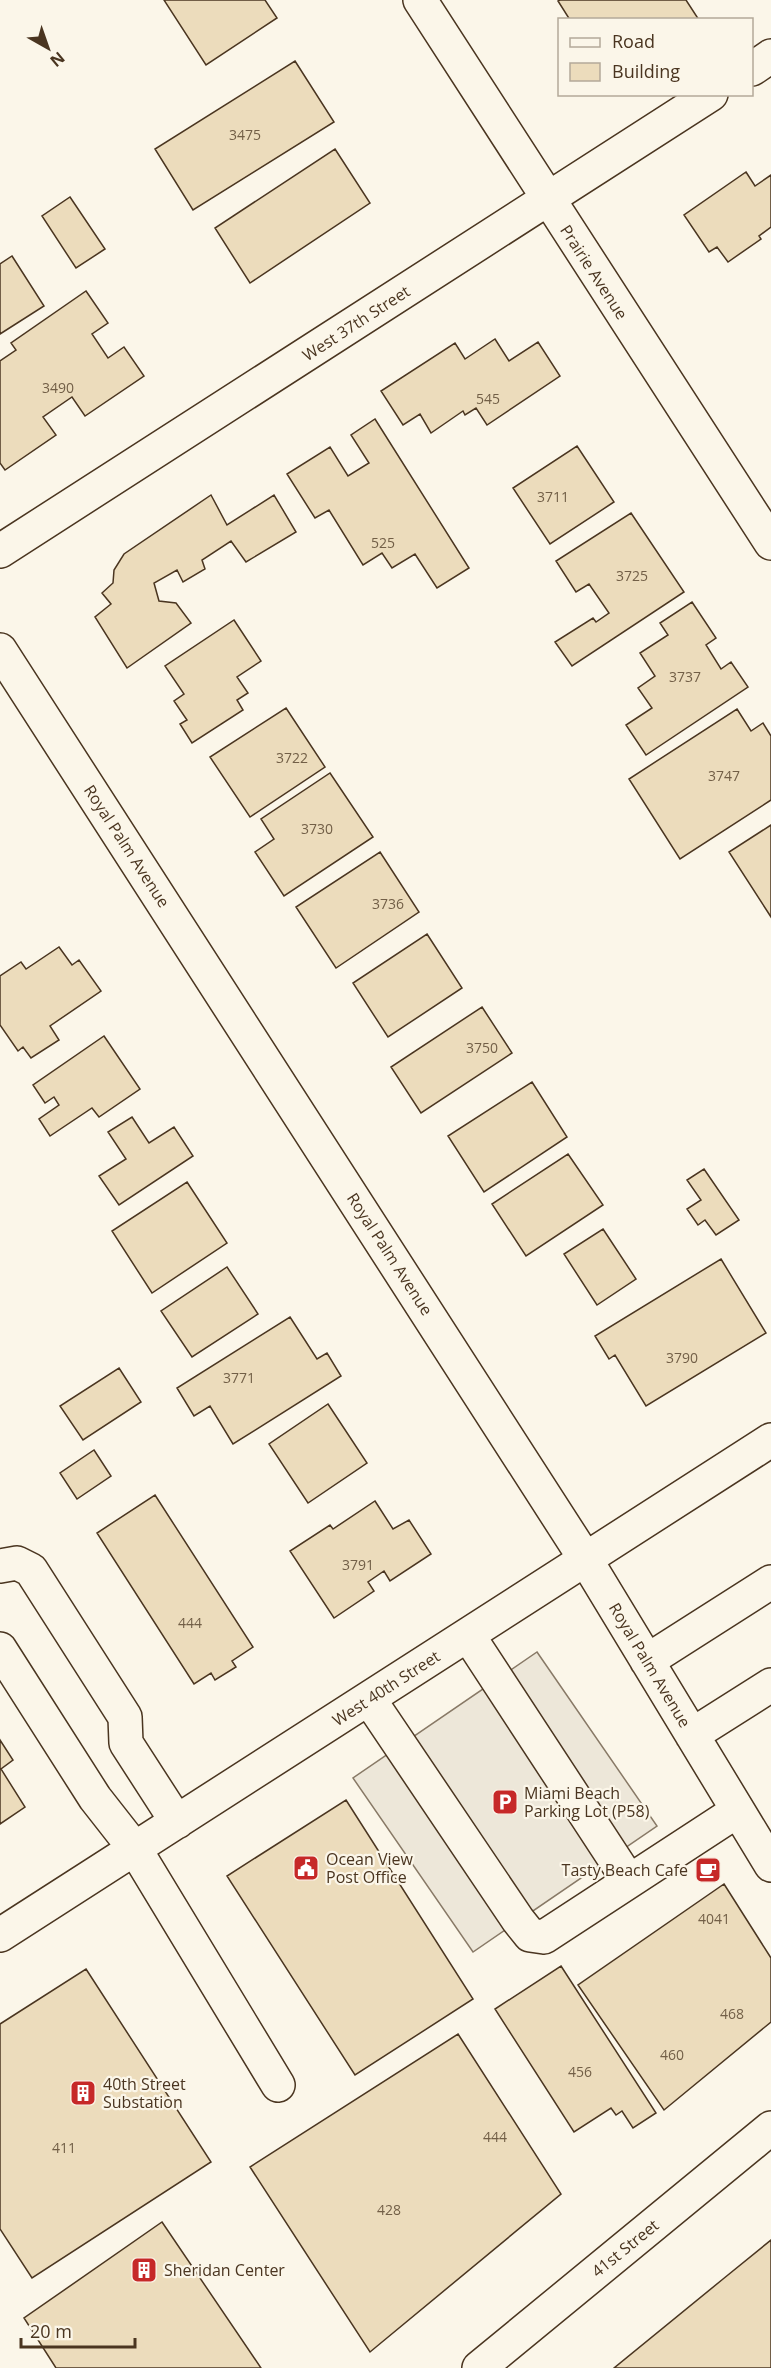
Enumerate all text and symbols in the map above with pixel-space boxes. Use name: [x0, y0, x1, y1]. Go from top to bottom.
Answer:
north arrow: [18, 18, 78, 78]
legend: [558, 18, 753, 96]
text: Road: [612, 29, 655, 53]
text: N: [46, 47, 70, 72]
text: Building: [612, 59, 680, 83]
house number: 3475: [229, 125, 261, 144]
street label: Prairie Avenue: [555, 221, 633, 324]
street label: West 37th Street: [298, 280, 414, 366]
house number: 3490: [42, 378, 74, 397]
house number: 545: [476, 389, 500, 408]
house number: 3711: [537, 487, 569, 506]
house number: 525: [371, 533, 395, 552]
house number: 3725: [616, 566, 648, 585]
house number: 3737: [669, 667, 701, 686]
house number: 3722: [276, 748, 308, 767]
house number: 3747: [708, 766, 740, 785]
street label: Royal Palm Avenue: [79, 781, 175, 911]
house number: 3730: [301, 819, 333, 838]
house number: 3736: [372, 894, 404, 913]
house number: 3750: [466, 1038, 498, 1057]
street label: Royal Palm Avenue: [342, 1189, 438, 1319]
house number: 3790: [666, 1348, 698, 1367]
house number: 3771: [223, 1368, 255, 1387]
house number: 3791: [342, 1555, 374, 1574]
street label: Royal Palm Avenue: [604, 1599, 696, 1731]
house number: 444: [178, 1613, 202, 1632]
street label: West 40th Street: [328, 1645, 444, 1731]
place label: Miami Beach Parking Lot (P58): [524, 1782, 650, 1822]
parking icon: Miami Beach Parking Lot (P58): [490, 1787, 520, 1817]
place label: Ocean View Post Office: [326, 1848, 414, 1888]
public building icon: Ocean View Post Office: [291, 1853, 321, 1883]
cafe icon: Tasty Beach Cafe: [693, 1855, 723, 1885]
place label: Tasty Beach Cafe: [562, 1859, 688, 1881]
house number: 4041: [698, 1909, 730, 1928]
house number: 468: [720, 2004, 744, 2023]
house number: 460: [660, 2045, 684, 2064]
house number: 456: [568, 2062, 592, 2081]
place label: 40th Street Substation: [103, 2073, 186, 2113]
building icon: 40th Street Substation: [68, 2078, 98, 2108]
house number: 444: [483, 2127, 507, 2146]
house number: 411: [52, 2138, 76, 2157]
house number: 428: [377, 2200, 401, 2219]
street label: 41st Street: [587, 2214, 663, 2282]
building icon: Sheridan Center: [129, 2255, 159, 2285]
place label: Sheridan Center: [164, 2259, 285, 2281]
scale bar: [21, 2311, 135, 2349]
text: 20 m: [30, 2319, 72, 2343]

